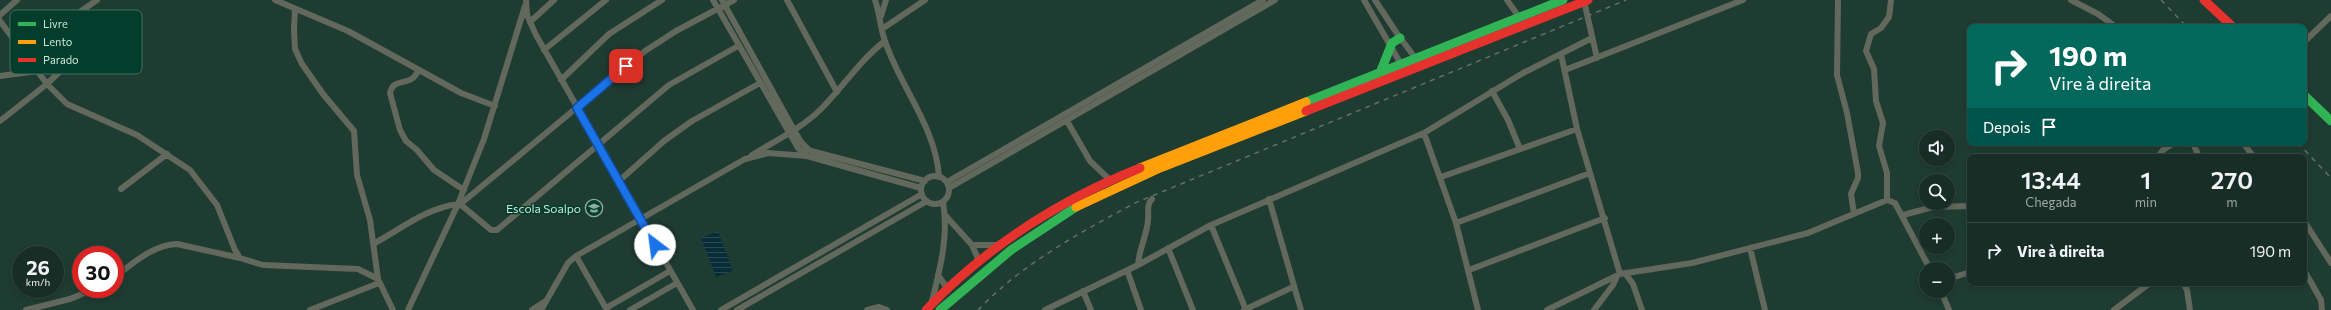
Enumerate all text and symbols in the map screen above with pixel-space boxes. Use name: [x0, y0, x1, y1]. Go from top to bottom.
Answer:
legend: [10, 10, 142, 74]
text: Livre: [43, 17, 68, 30]
text: Lento: [43, 35, 73, 48]
text: 190 m: [2049, 38, 2127, 72]
icon: right: [1983, 40, 2035, 92]
pin: [609, 49, 643, 83]
text: Parado: [43, 53, 79, 66]
icon: arrive: [615, 55, 637, 77]
text: Vire à direita: [2049, 72, 2151, 94]
icon: arrive: [2038, 116, 2060, 138]
text: Depois: [1983, 118, 2030, 136]
map controls: [1919, 130, 1955, 298]
button: sound: [1919, 130, 1955, 166]
text: 13:44: [2021, 165, 2081, 194]
text: 1: [2141, 165, 2151, 194]
text: 270: [2211, 165, 2253, 194]
button: search: [1919, 174, 1955, 210]
text: Chegada: [2025, 194, 2077, 210]
text: min: [2135, 194, 2157, 210]
text: m: [2226, 194, 2238, 210]
school or university icon: Escola Soalpo: [584, 198, 604, 218]
place label: Escola Soalpo: [506, 201, 581, 215]
button: +: [1919, 218, 1955, 254]
position arrow: [634, 224, 676, 266]
icon: right: [1983, 240, 2005, 262]
text: Vire à direita: [2017, 242, 2105, 260]
text: 190 m: [2250, 242, 2291, 260]
speed limit sign: 30: [72, 246, 124, 298]
text: 26: [26, 255, 50, 279]
button: −: [1919, 262, 1955, 298]
text: km/h: [26, 276, 50, 288]

